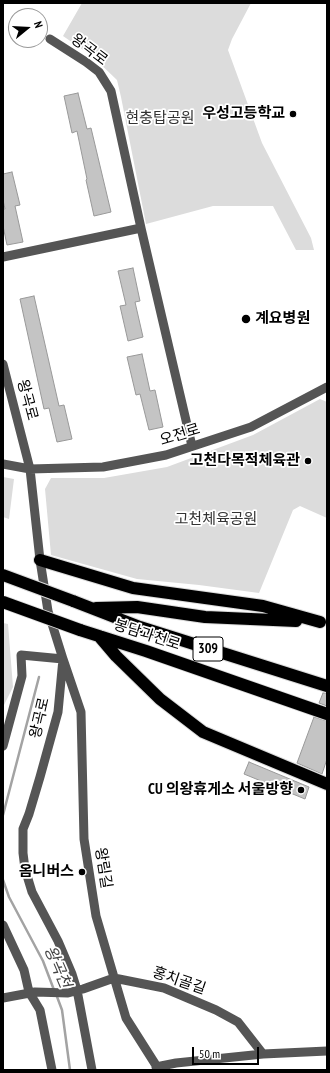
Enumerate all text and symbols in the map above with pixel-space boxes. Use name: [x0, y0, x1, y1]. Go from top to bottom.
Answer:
north arrow: [8, 8, 48, 48]
text: N: [31, 20, 46, 30]
street label: 왕곡로: [67, 30, 111, 70]
place label: 우성고등학교: [202, 105, 285, 123]
marker: 우성고등학교: [288, 109, 298, 119]
park label: 현충탑공원: [126, 110, 194, 128]
place label: 계요병원: [255, 310, 310, 328]
marker: 계요병원: [240, 313, 252, 325]
street label: 왕곡로: [13, 378, 41, 422]
street label: 오전로: [158, 420, 202, 450]
place label: 고천다목적체육관: [190, 452, 300, 470]
marker: 고천다목적체육관: [303, 456, 313, 466]
park label: 고천체육공원: [175, 511, 257, 529]
street label: 봉담과천로: [111, 616, 183, 654]
road number: 309: [193, 637, 223, 661]
street label: 왕곡로: [27, 696, 53, 740]
place label: CU 의왕휴게소 서울방향: [148, 781, 293, 799]
marker: CU 의왕휴게소 서울방향: [296, 785, 306, 795]
street label: 왕림길: [91, 846, 115, 890]
place label: 옴니버스: [19, 863, 74, 881]
marker: 옴니버스: [77, 867, 87, 877]
water label: 왕곡천: [40, 943, 74, 991]
street label: 홍치골길: [150, 964, 208, 998]
scale bar: [194, 1039, 261, 1065]
text: 50 m: [199, 1046, 220, 1061]

